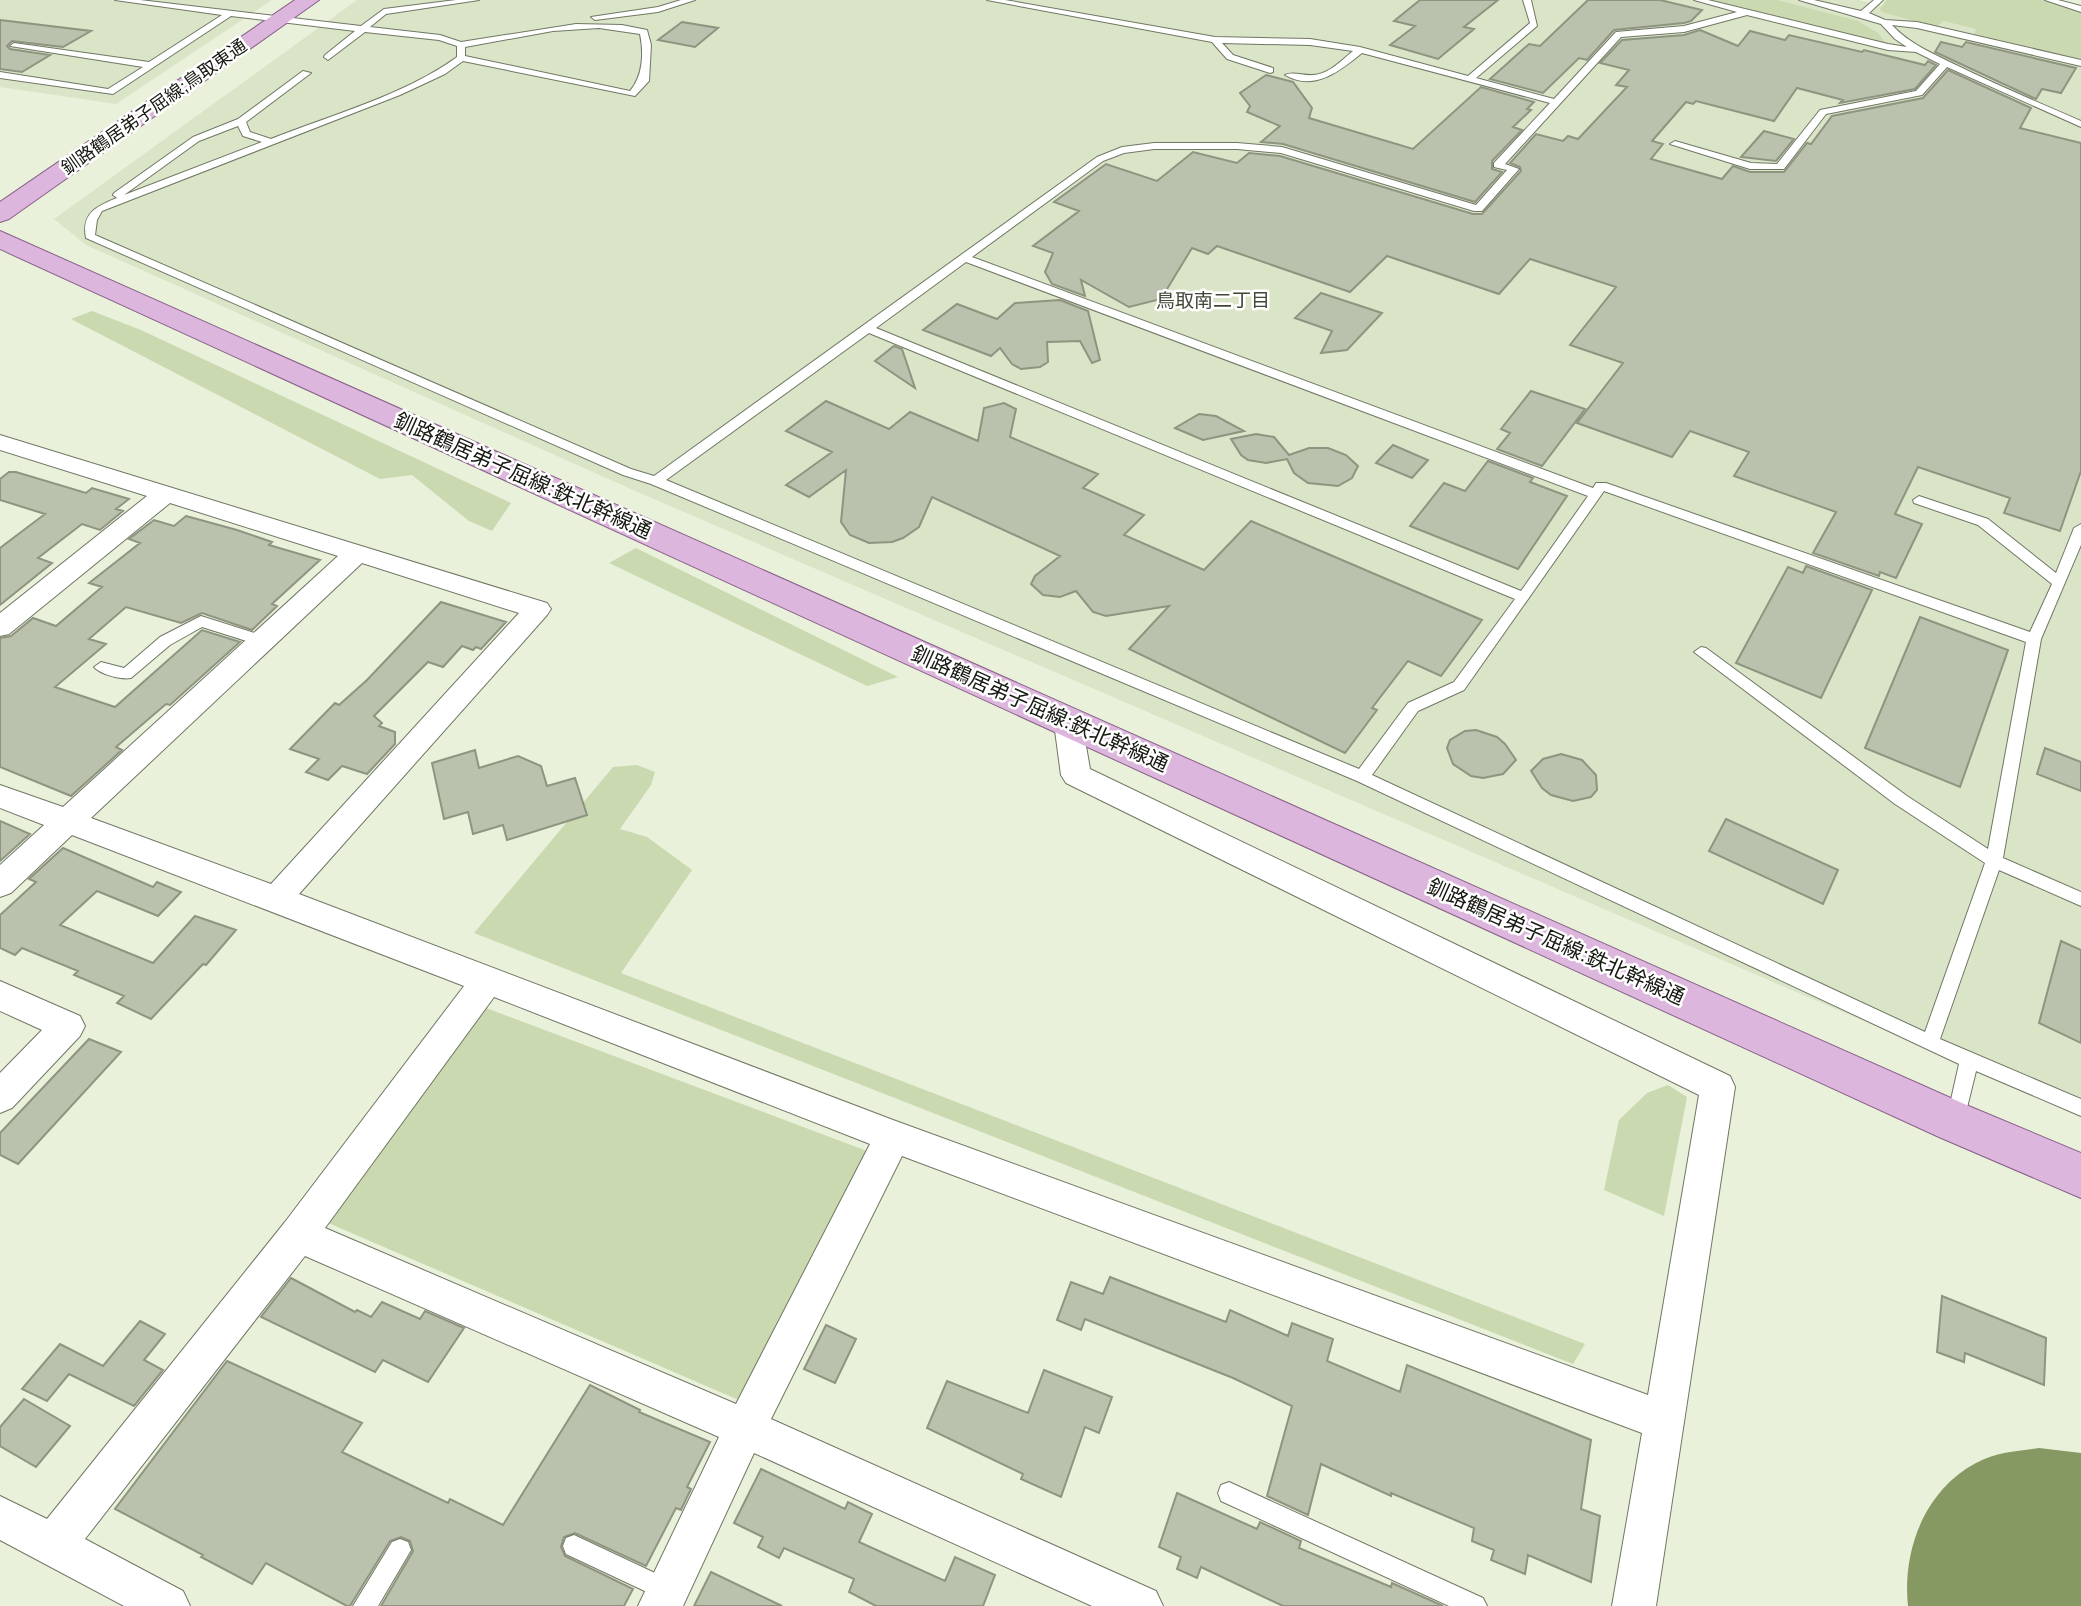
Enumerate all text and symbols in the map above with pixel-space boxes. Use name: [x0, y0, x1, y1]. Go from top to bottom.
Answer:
street label: 釧路鶴居弟子屈線;鳥取東通: [58, 35, 250, 179]
district label: 鳥取南二丁目: [1156, 290, 1270, 311]
street label: 釧路鶴居弟子屈線:鉄北幹線通: [391, 408, 655, 543]
street label: 釧路鶴居弟子屈線:鉄北幹線通: [908, 641, 1172, 776]
street label: 釧路鶴居弟子屈線:鉄北幹線通: [1424, 874, 1688, 1009]

